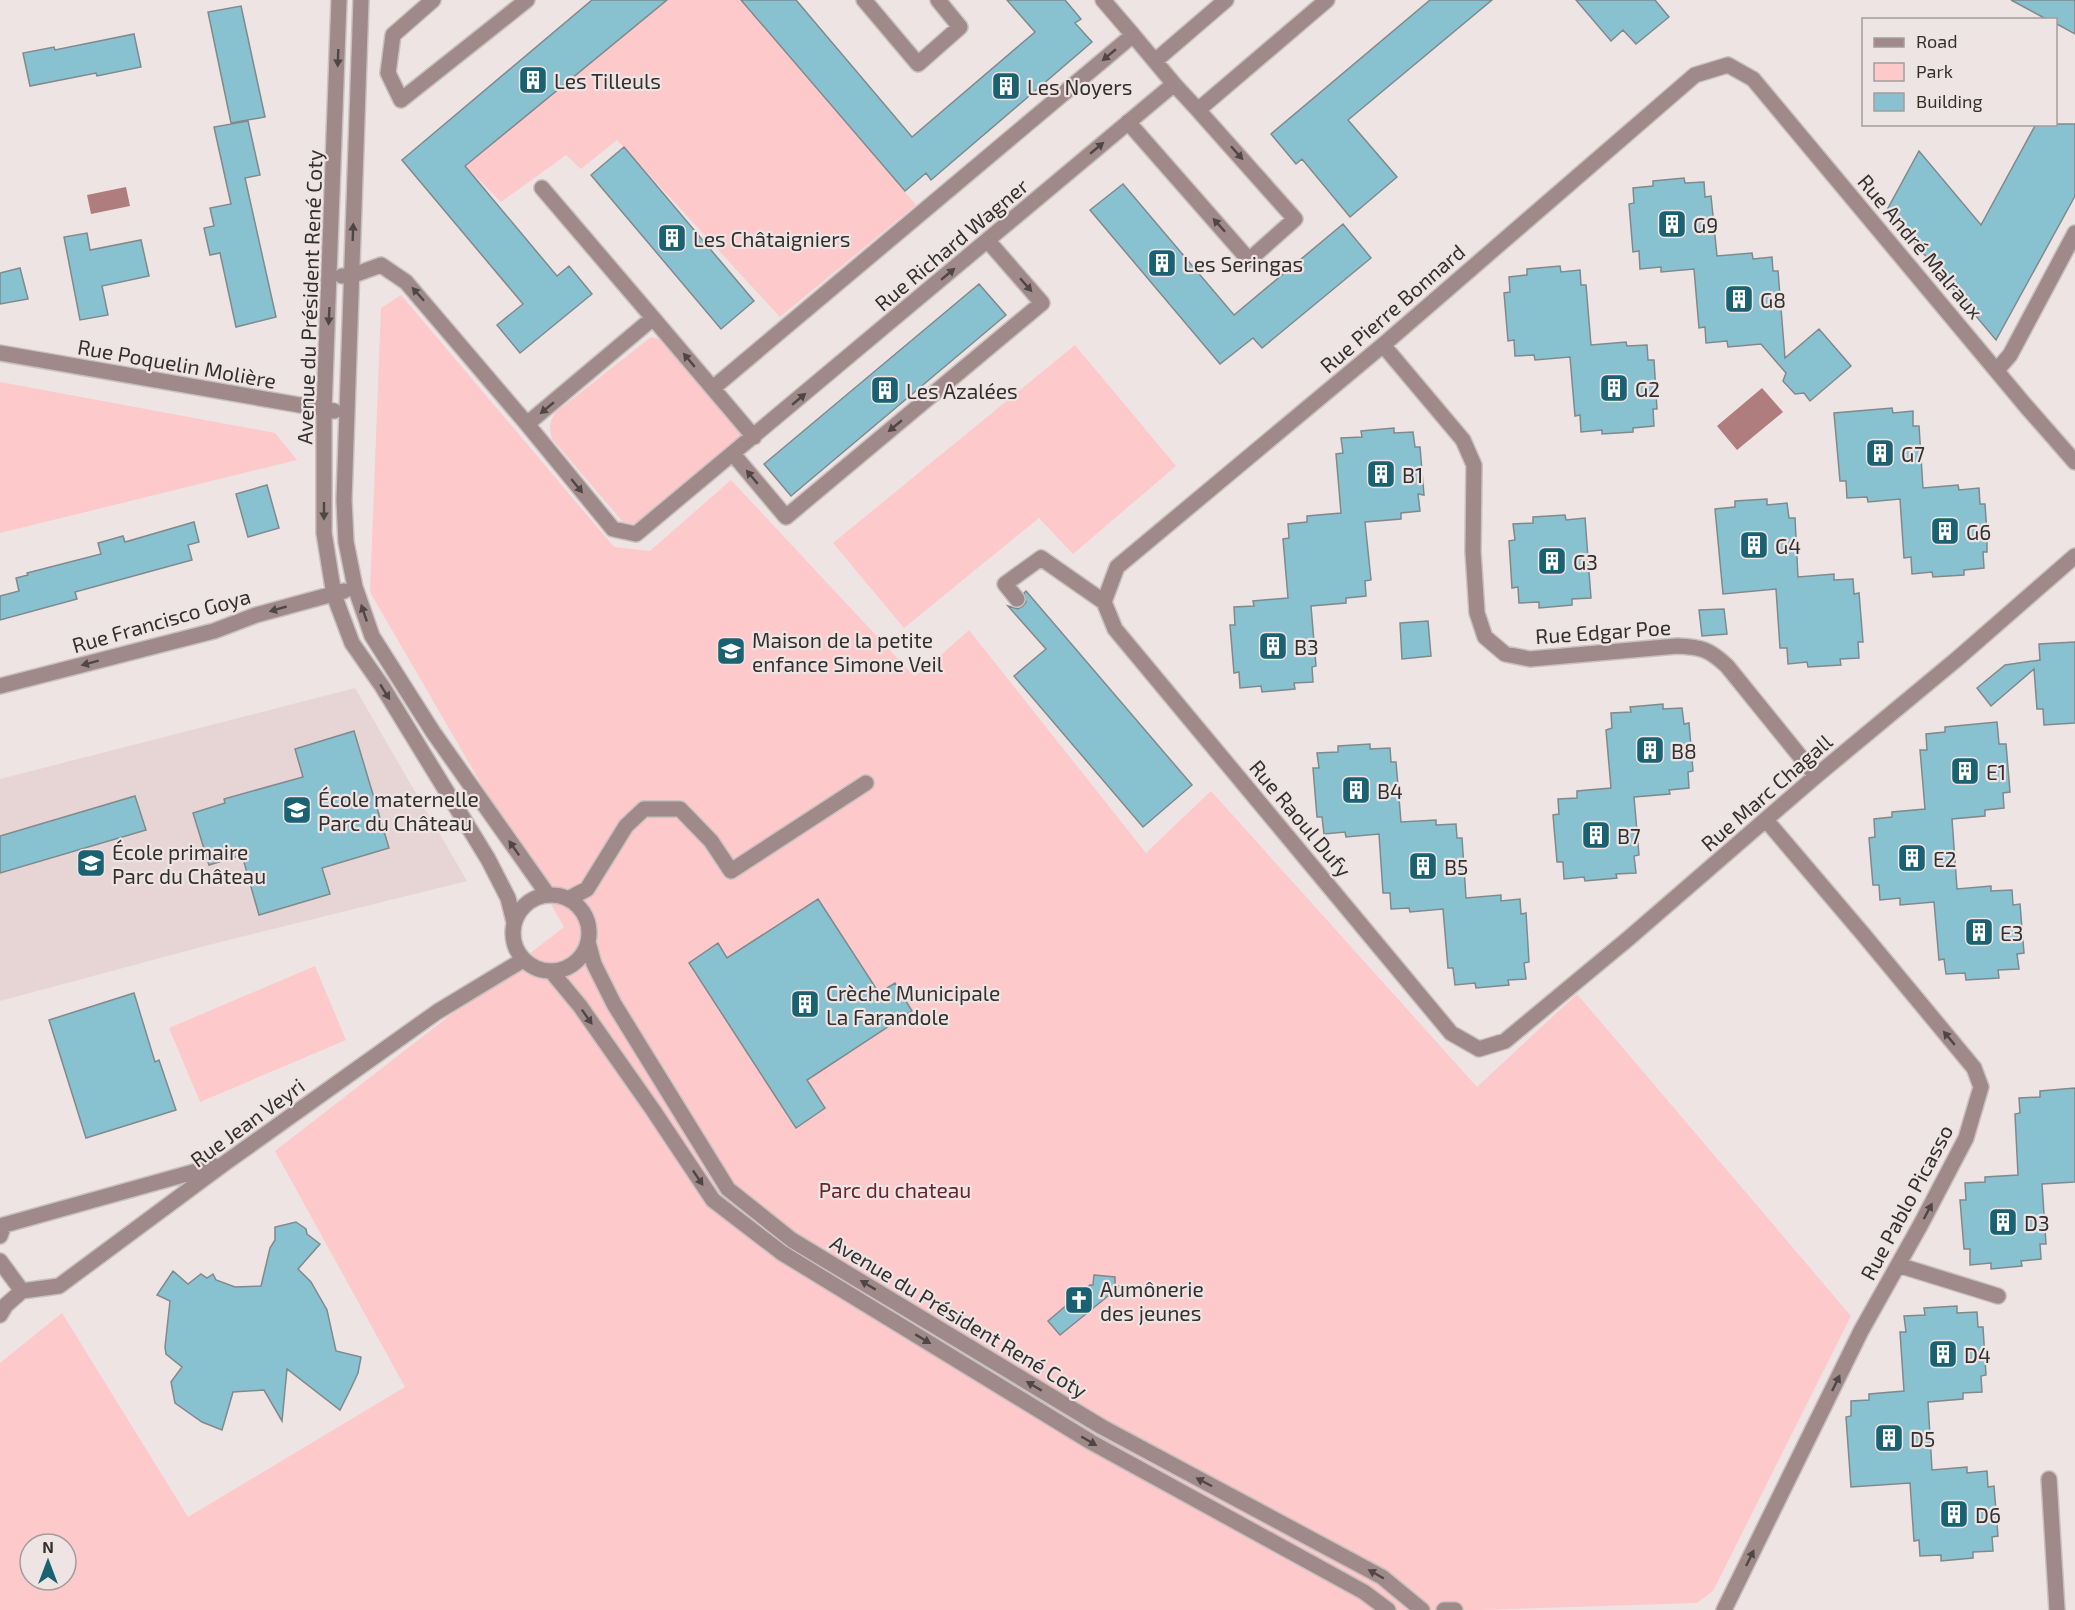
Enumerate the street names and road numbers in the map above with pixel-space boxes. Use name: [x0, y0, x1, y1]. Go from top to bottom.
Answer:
street label: Avenue du Président René Coty: [291, 149, 327, 445]
street label: Rue André Malraux: [1853, 169, 1989, 323]
street label: Rue Richard Wagner: [869, 172, 1033, 315]
street label: Rue Pierre Bonnard: [1315, 238, 1469, 378]
street label: Rue Poquelin Molière: [76, 333, 278, 393]
street label: Rue Francisco Goya: [69, 583, 253, 657]
street label: Rue Edgar Poe: [1534, 614, 1672, 648]
street label: Rue Marc Chagall: [1695, 728, 1837, 856]
street label: Rue Raoul Dufy: [1245, 755, 1357, 881]
street label: Rue Jean Veyri: [185, 1072, 309, 1172]
street label: Rue Pablo Picasso: [1855, 1120, 1957, 1284]
street label: Avenue du Président René Coty: [826, 1229, 1092, 1403]

